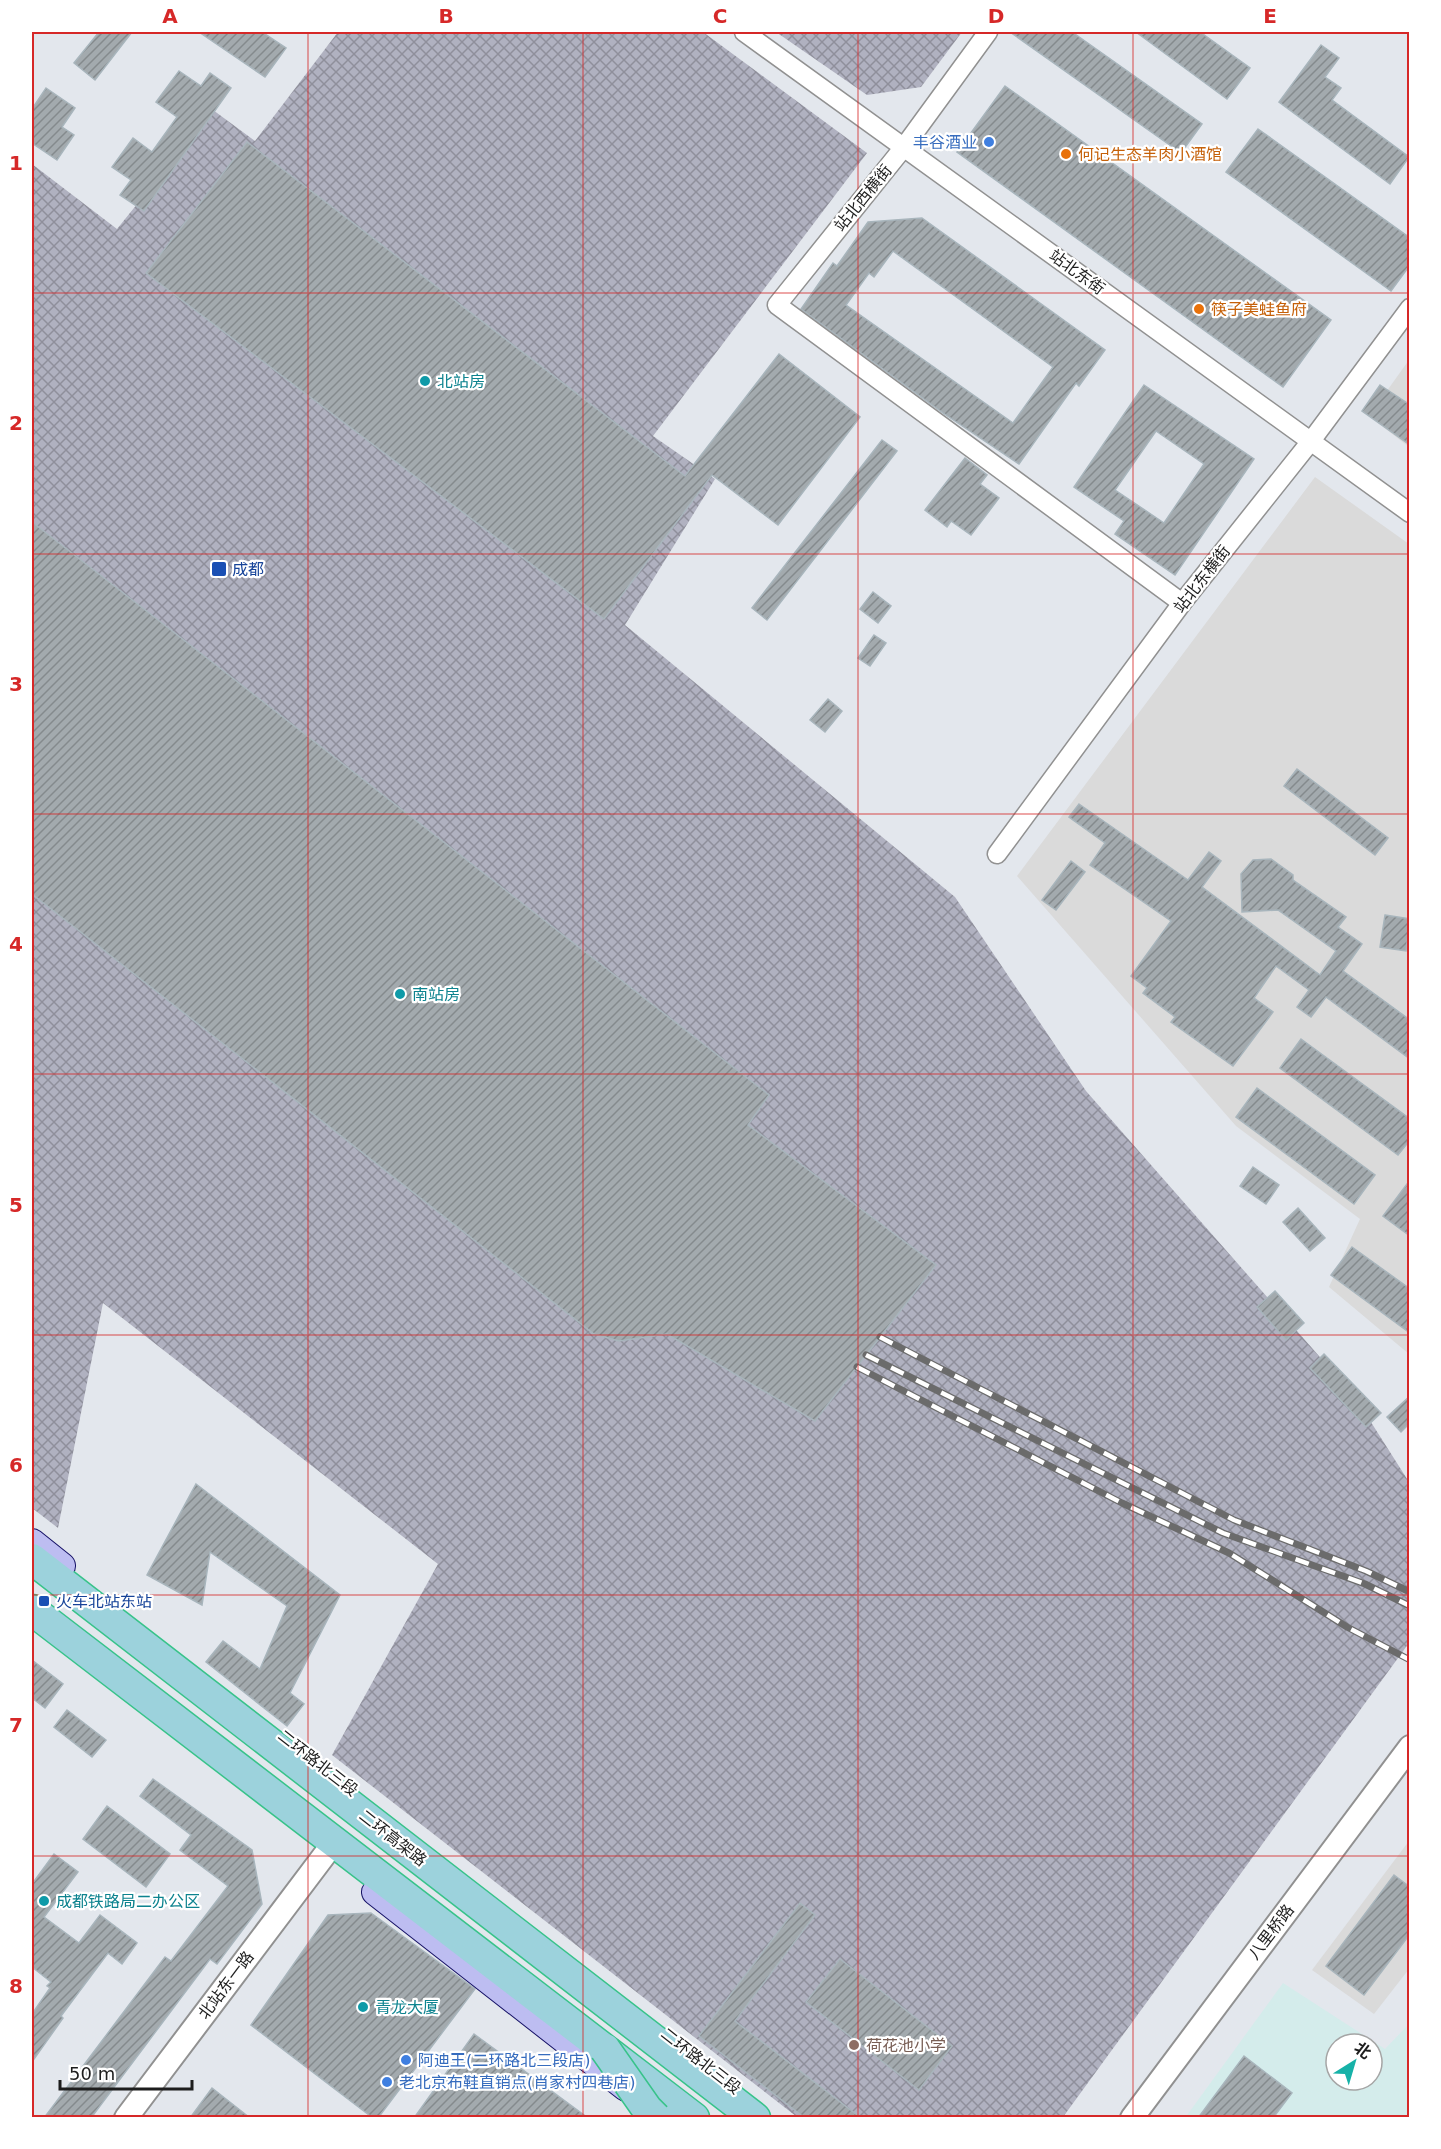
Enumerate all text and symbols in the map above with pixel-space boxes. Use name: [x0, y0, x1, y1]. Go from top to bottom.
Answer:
text: A: [162, 4, 178, 28]
text: B: [438, 4, 454, 28]
text: C: [713, 4, 727, 28]
text: D: [988, 4, 1004, 28]
text: E: [1263, 4, 1277, 28]
place label: 丰谷酒业: [913, 133, 977, 152]
marker: 丰谷酒业: [982, 135, 996, 149]
place label: 何记生态羊肉小酒馆: [1078, 145, 1222, 164]
marker: 何记生态羊肉小酒馆: [1059, 147, 1073, 161]
text: 1: [9, 151, 23, 175]
street label: 站北西横街: [830, 161, 896, 235]
street label: 站北东街: [1046, 246, 1108, 298]
place label: 筷子美蛙鱼府: [1211, 300, 1307, 319]
marker: 筷子美蛙鱼府: [1192, 302, 1206, 316]
place label: 北站房: [437, 372, 485, 391]
marker: 北站房: [418, 374, 432, 388]
text: 2: [9, 411, 23, 435]
street label: 站北东横街: [1170, 542, 1234, 616]
marker: 成都: [210, 560, 228, 578]
place label: 成都: [232, 560, 264, 579]
text: 3: [9, 672, 23, 696]
text: 4: [9, 932, 23, 956]
place label: 南站房: [412, 985, 460, 1004]
marker: 南站房: [393, 987, 407, 1001]
text: 5: [9, 1193, 23, 1217]
text: 6: [9, 1453, 23, 1477]
place label: 火车北站东站: [56, 1592, 152, 1611]
marker: 火车北站东站: [37, 1594, 51, 1608]
text: 7: [9, 1713, 23, 1737]
street label: 二环路北三段: [274, 1726, 362, 1800]
street label: 二环高架路: [356, 1806, 430, 1870]
place label: 成都铁路局二办公区: [56, 1892, 200, 1911]
marker: 成都铁路局二办公区: [37, 1894, 51, 1908]
street label: 八里桥路: [1244, 1901, 1298, 1963]
street label: 北站东一路: [194, 1947, 258, 2023]
text: 8: [9, 1974, 23, 1998]
place label: 青龙大厦: [375, 1998, 439, 2017]
marker: 青龙大厦: [356, 2000, 370, 2014]
street label: 二环路北三段: [657, 2024, 745, 2098]
north arrow: [1324, 2032, 1384, 2092]
place label: 荷花池小学: [866, 2036, 946, 2055]
marker: 荷花池小学: [847, 2038, 861, 2052]
text: 北: [1351, 2038, 1375, 2063]
place label: 阿迪王(二环路北三段店): [418, 2051, 591, 2070]
scale bar: [60, 2053, 192, 2091]
marker: 阿迪王(二环路北三段店): [399, 2053, 413, 2067]
text: 50 m: [69, 2063, 115, 2084]
place label: 老北京布鞋直销点(肖家村四巷店): [399, 2073, 636, 2092]
marker: 老北京布鞋直销点(肖家村四巷店): [380, 2075, 394, 2089]

